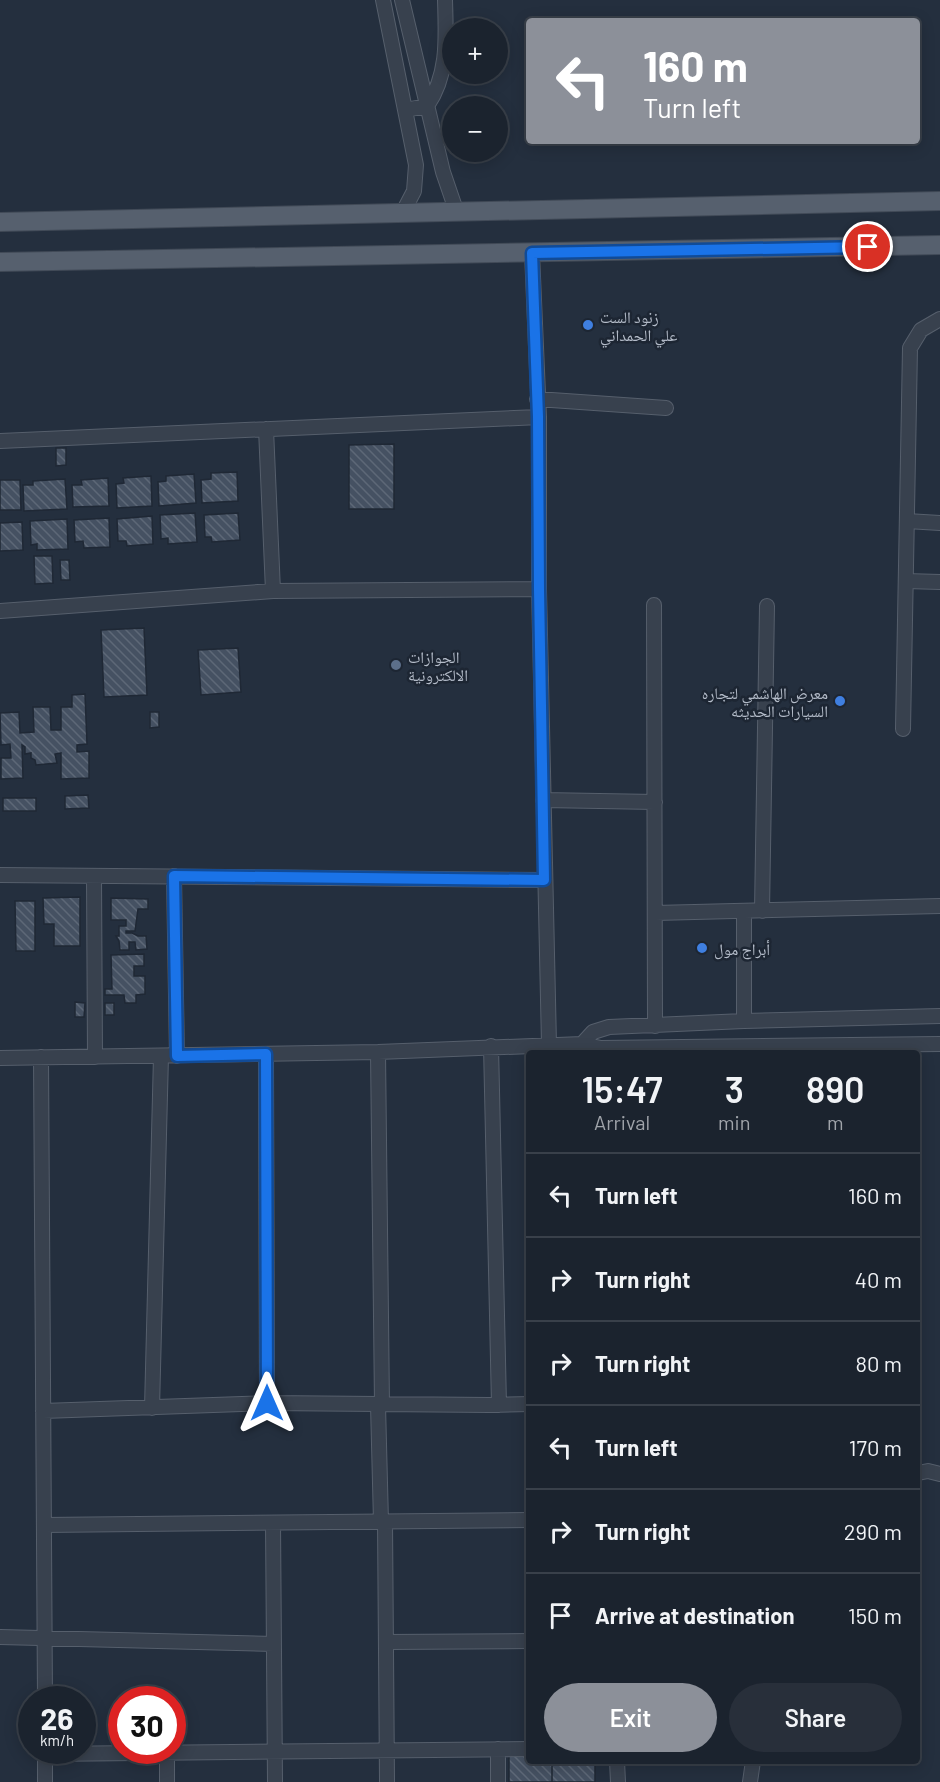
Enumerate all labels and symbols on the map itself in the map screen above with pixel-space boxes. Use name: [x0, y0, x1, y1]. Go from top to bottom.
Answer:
pin: [842, 221, 893, 272]
place label: زنود الست علي الحمداني: [600, 307, 677, 348]
marker: زنود الست علي الحمداني: [581, 318, 595, 332]
place label: الجوازات الالكترونية: [408, 647, 468, 685]
marker: الجوازات الالكترونية: [389, 658, 403, 672]
place label: معرض الهاشمي لتجاره السيارات الحديثه: [702, 683, 828, 721]
marker: معرض الهاشمي لتجاره السيارات الحديثه: [833, 694, 847, 708]
place label: أبراج مول: [714, 939, 770, 960]
marker: أبراج مول: [695, 941, 709, 955]
position arrow: [235, 1371, 299, 1435]
speed limit sign: 30: [108, 1686, 186, 1764]

